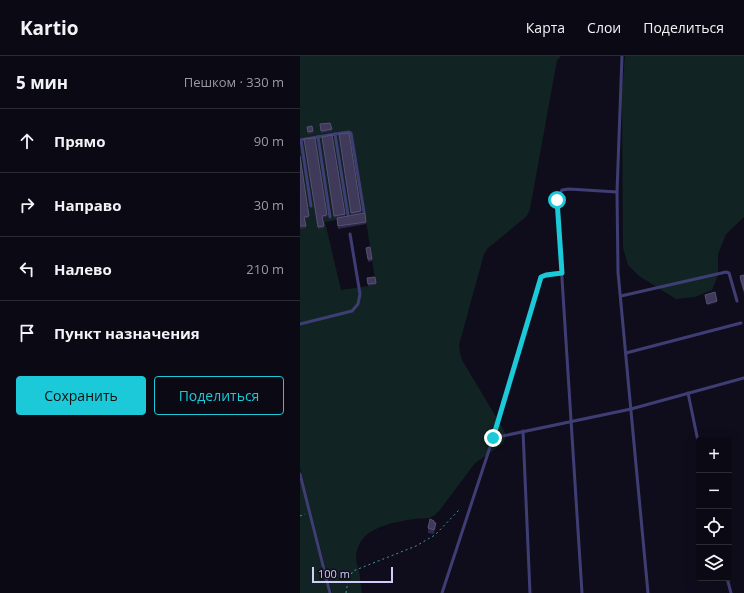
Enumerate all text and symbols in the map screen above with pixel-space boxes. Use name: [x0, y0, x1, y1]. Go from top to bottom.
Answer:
text: Kartio: [20, 15, 79, 41]
text: Карта: [526, 18, 565, 37]
text: Слои: [587, 18, 621, 37]
text: Поделиться: [643, 18, 724, 37]
text: 5 мин: [16, 71, 68, 94]
text: Пешком · 330 m: [184, 73, 284, 91]
icon: ahead: [16, 130, 38, 152]
text: Прямо: [54, 131, 106, 151]
text: 90 m: [254, 132, 284, 150]
route start: [548, 191, 566, 209]
icon: right: [16, 194, 38, 216]
text: Направо: [54, 195, 122, 215]
text: 30 m: [254, 196, 284, 214]
icon: left: [16, 258, 38, 280]
text: Налево: [54, 259, 112, 279]
text: 210 m: [246, 260, 284, 278]
icon: arrive: [16, 322, 38, 344]
text: Пункт назначения: [54, 323, 200, 343]
button: Сохранить: [16, 376, 146, 415]
button: Поделиться: [154, 376, 284, 415]
route end: [484, 429, 502, 447]
map controls: [696, 437, 732, 581]
button: +: [696, 437, 732, 473]
button: −: [696, 473, 732, 509]
button: locate: [696, 509, 732, 545]
button: layers: [696, 545, 732, 581]
scale bar: [312, 565, 393, 584]
text: 100 m: [318, 566, 350, 581]

